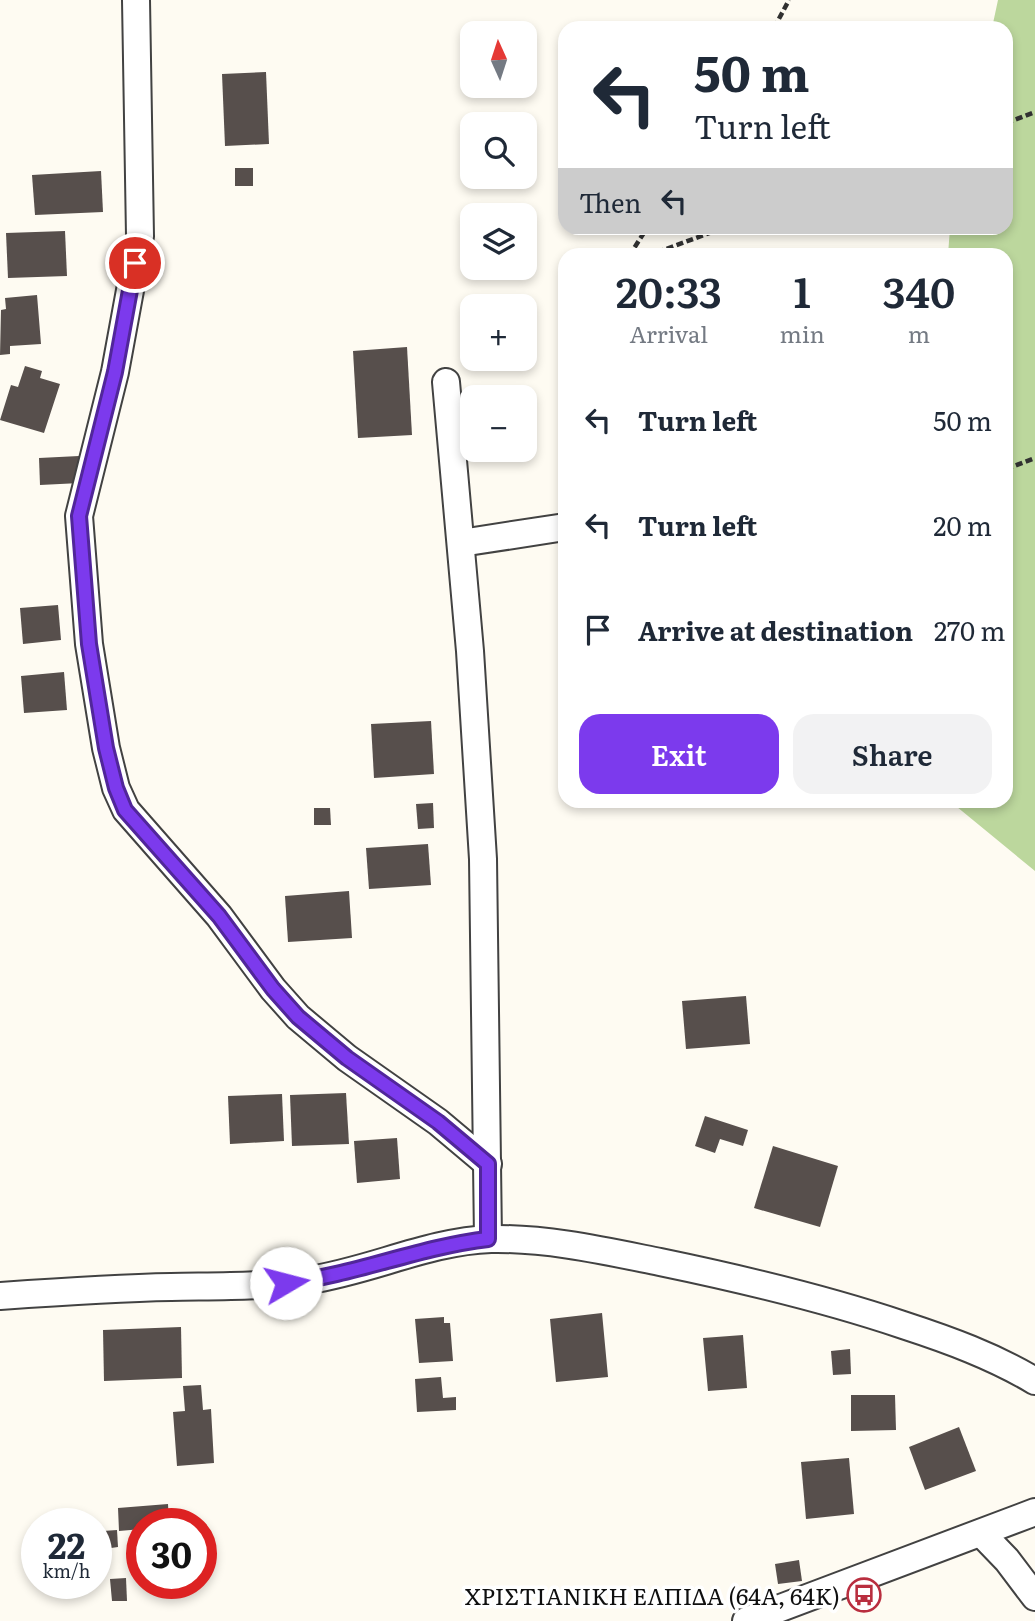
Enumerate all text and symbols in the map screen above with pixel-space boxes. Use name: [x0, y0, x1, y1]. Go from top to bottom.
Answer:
north arrow: [460, 21, 537, 98]
map controls: [460, 21, 537, 462]
text: 50 m: [694, 34, 810, 107]
icon: left: [579, 49, 670, 140]
text: Turn left: [694, 101, 831, 149]
button: search: [460, 112, 537, 189]
text: Then: [579, 182, 641, 221]
icon: left: [655, 182, 693, 220]
button: layers: [460, 203, 537, 280]
pin: [105, 233, 165, 293]
icon: arrive: [116, 244, 154, 282]
text: 20:33: [616, 259, 722, 321]
text: 1: [794, 259, 811, 321]
text: 340: [883, 259, 955, 321]
button: +: [460, 294, 537, 371]
text: Arrival: [630, 316, 708, 350]
text: min: [780, 316, 825, 350]
text: m: [908, 316, 930, 350]
button: −: [460, 385, 537, 462]
text: Turn left: [638, 400, 757, 439]
text: 50 m: [933, 400, 992, 439]
icon: left: [579, 401, 617, 439]
text: Turn left: [638, 505, 757, 544]
text: 20 m: [933, 505, 992, 544]
icon: left: [579, 506, 617, 544]
text: Arrive at destination: [638, 610, 913, 649]
text: 270 m: [934, 610, 1006, 649]
icon: arrive: [579, 611, 617, 649]
button: Exit: [579, 714, 779, 794]
button: Share: [793, 714, 992, 794]
position arrow: [249, 1246, 323, 1320]
speed limit sign: 30: [126, 1508, 217, 1599]
text: 22: [48, 1518, 85, 1570]
text: km/h: [43, 1557, 90, 1584]
bus stop icon: ΧΡΙΣΤΙΑΝΙΚΗ ΕΛΠΙΔΑ (64Α, 64Κ): [845, 1576, 883, 1614]
place label: ΧΡΙΣΤΙΑΝΙΚΗ ΕΛΠΙΔΑ (64Α, 64Κ): [465, 1578, 840, 1612]

